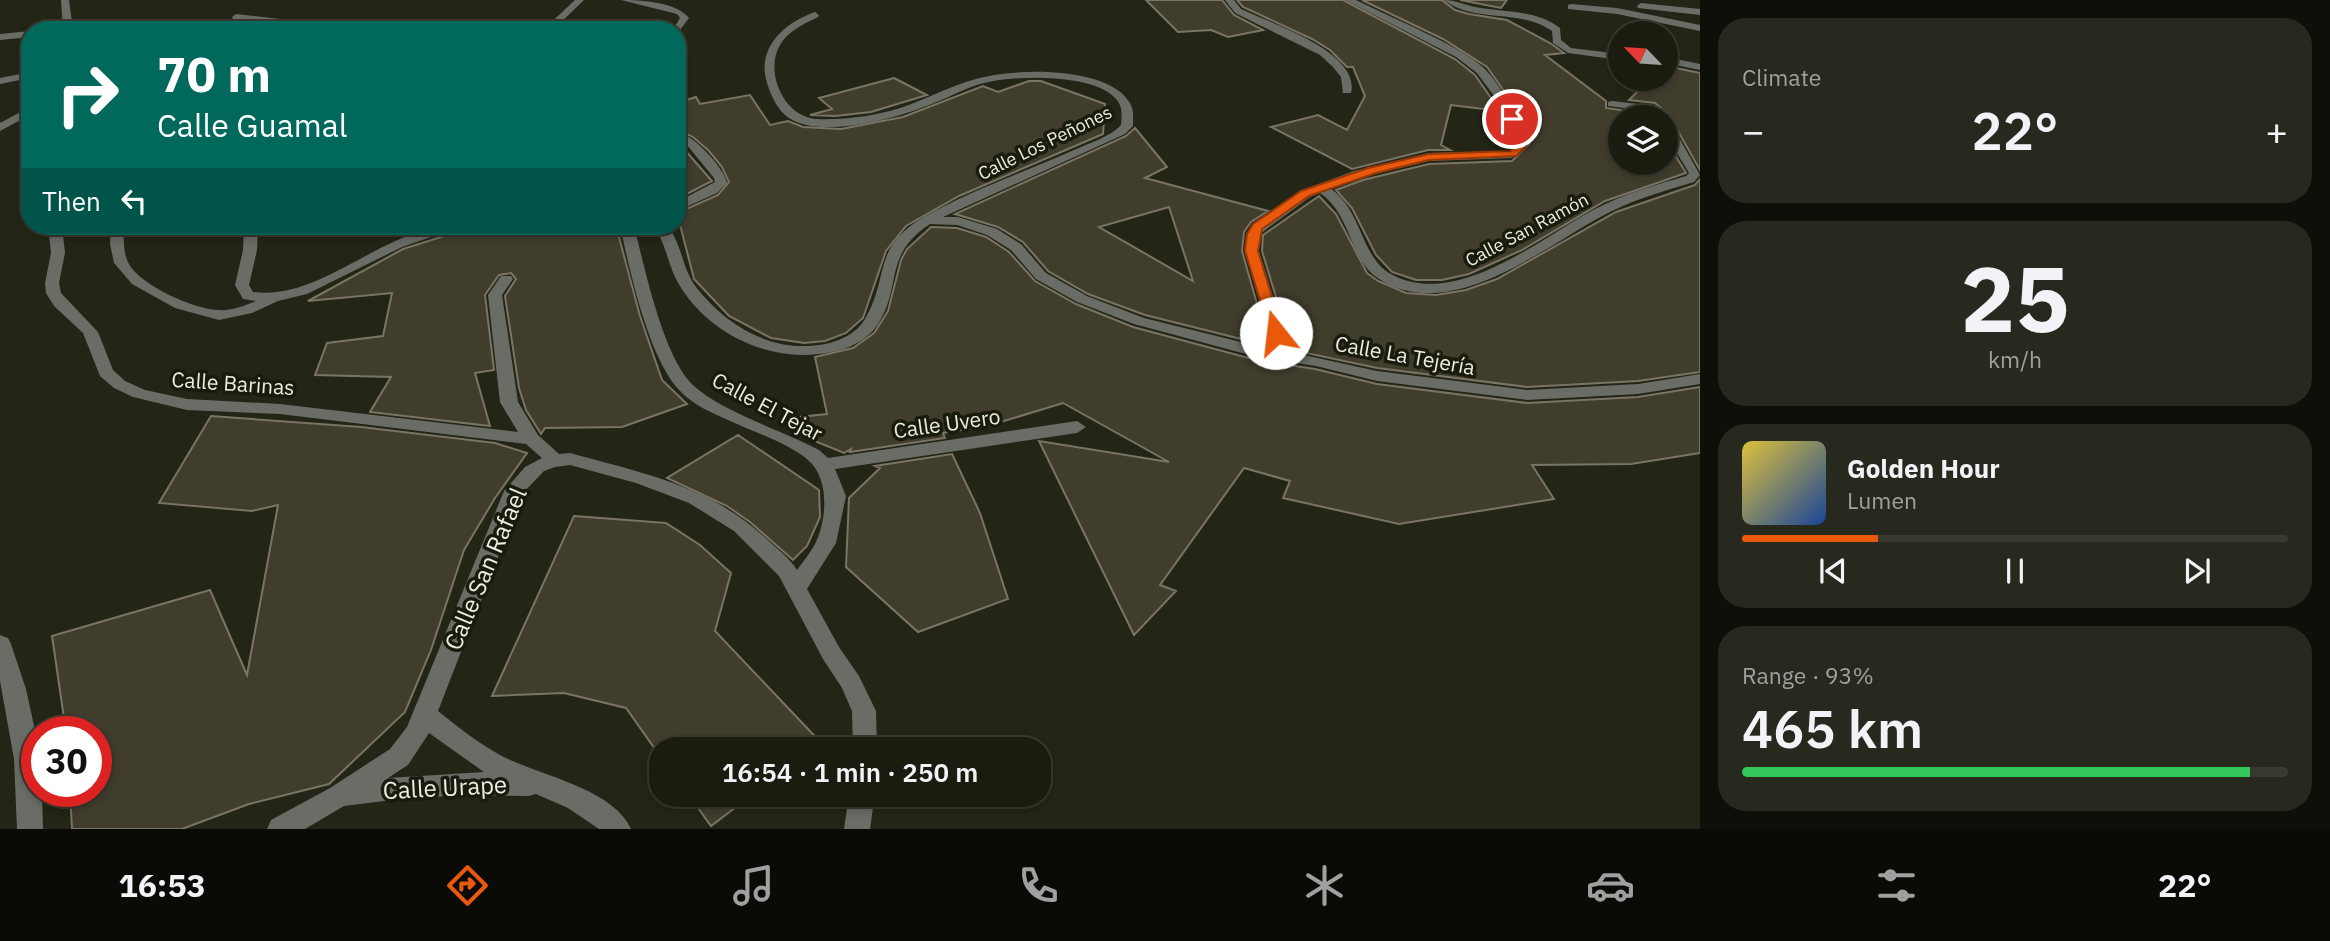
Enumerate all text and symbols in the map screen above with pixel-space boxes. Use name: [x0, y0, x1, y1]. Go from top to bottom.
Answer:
north arrow: [1608, 21, 1678, 91]
map controls: [1608, 21, 1678, 175]
text: 70 m: [157, 42, 271, 105]
icon: right: [42, 49, 133, 140]
text: Climate: [1742, 62, 1821, 92]
pin: [1482, 89, 1542, 149]
text: 22°: [1972, 97, 2058, 164]
street label: Calle Los Peñones: [974, 100, 1116, 185]
icon: arrive: [1493, 100, 1531, 138]
text: Calle Guamal: [157, 104, 348, 146]
button: layers: [1608, 105, 1678, 175]
text: −: [1742, 106, 1765, 155]
text: +: [2265, 106, 2288, 155]
icon: left: [115, 182, 153, 220]
text: Then: [42, 184, 101, 218]
street label: Calle San Ramón: [1461, 187, 1592, 272]
text: 25: [1960, 239, 2070, 357]
position arrow: [1239, 296, 1313, 370]
street label: Calle La Tejería: [1333, 329, 1477, 381]
text: km/h: [1988, 344, 2042, 374]
street label: Calle Barinas: [171, 365, 296, 401]
street label: Calle El Tejar: [707, 365, 828, 447]
street label: Calle Uvero: [892, 402, 1002, 444]
text: Golden Hour: [1847, 451, 2000, 485]
street label: Calle San Rafael: [436, 482, 534, 655]
text: Lumen: [1847, 485, 1917, 515]
icon: previous: [1814, 552, 1852, 590]
icon: pause: [1996, 552, 2034, 590]
icon: next: [2178, 552, 2216, 590]
text: Range · 93%: [1742, 660, 1874, 690]
text: 465 km: [1742, 695, 1923, 762]
speed limit sign: 30: [21, 716, 112, 807]
text: 16:54 · 1 min · 250 m: [722, 755, 978, 789]
street label: Calle Urape: [382, 768, 508, 806]
icon: directions: [443, 861, 492, 910]
icon: music: [729, 861, 778, 910]
icon: phone: [1014, 861, 1063, 910]
icon: climate: [1300, 861, 1349, 910]
icon: car: [1586, 861, 1635, 910]
icon: filters: [1872, 861, 1921, 910]
text: 16:53: [118, 864, 206, 906]
text: 22°: [2158, 864, 2212, 906]

